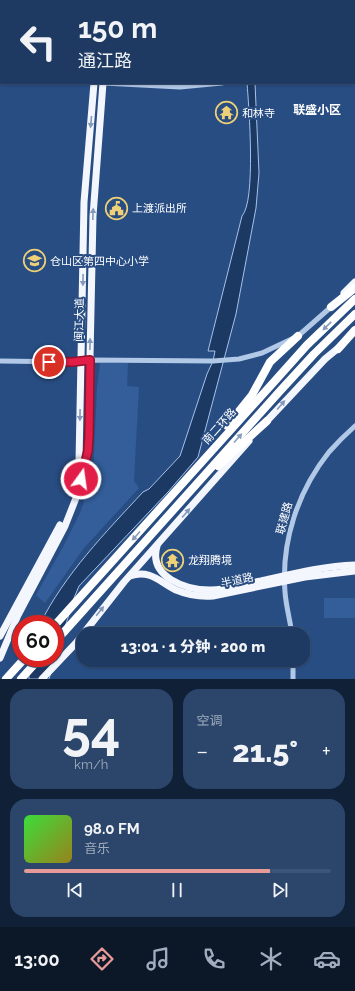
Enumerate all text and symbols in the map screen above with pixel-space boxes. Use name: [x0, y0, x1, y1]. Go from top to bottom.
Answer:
text: 150 m: [78, 12, 157, 45]
icon: left: [12, 16, 64, 68]
text: 通江路: [78, 50, 132, 71]
temple icon: 和林寺: [214, 100, 240, 126]
district label: 联盛小区: [293, 103, 341, 117]
place label: 和林寺: [242, 107, 275, 120]
one-way arrow: [88, 116, 94, 128]
public building icon: 上渡派出所: [104, 195, 130, 221]
place label: 上渡派出所: [132, 202, 187, 215]
one-way arrow: [89, 208, 96, 220]
school or university icon: 仓山区第四中心小学: [22, 248, 48, 274]
place label: 仓山区第四中心小学: [50, 255, 149, 268]
one-way arrow: [79, 274, 86, 286]
street label: 闽江大道: [73, 298, 86, 342]
one-way arrow: [322, 321, 332, 331]
one-way arrow: [87, 337, 93, 350]
pin: [32, 345, 66, 379]
icon: arrive: [38, 351, 60, 373]
one-way arrow: [276, 401, 285, 410]
street label: 南二环路: [200, 406, 239, 447]
one-way arrow: [77, 409, 83, 422]
one-way arrow: [233, 433, 242, 444]
position arrow: [60, 458, 102, 500]
street label: 联建路: [274, 501, 295, 536]
one-way arrow: [181, 509, 190, 518]
one-way arrow: [131, 531, 140, 541]
temple icon: 龙翔腾境: [160, 547, 186, 573]
place label: 龙翔腾境: [188, 554, 232, 567]
street label: 半道路: [220, 571, 255, 590]
one-way arrow: [96, 606, 105, 617]
speed limit sign: 60: [12, 615, 64, 667]
text: 13:01 · 1 分钟 · 200 m: [121, 638, 265, 656]
text: 54: [62, 700, 121, 761]
text: 空调: [197, 713, 223, 728]
text: 21.5°: [232, 734, 298, 769]
text: −: [197, 738, 208, 764]
text: +: [322, 738, 331, 764]
text: km/h: [74, 757, 108, 772]
text: 98.0 FM: [84, 820, 140, 838]
text: 音乐: [84, 841, 110, 856]
icon: previous: [64, 879, 86, 901]
icon: pause: [166, 879, 188, 901]
icon: next: [269, 879, 291, 901]
icon: directions: [88, 945, 116, 973]
icon: music: [144, 945, 172, 973]
icon: phone: [200, 945, 228, 973]
icon: climate: [257, 945, 285, 973]
icon: car: [313, 945, 341, 973]
text: 13:00: [14, 949, 60, 970]

